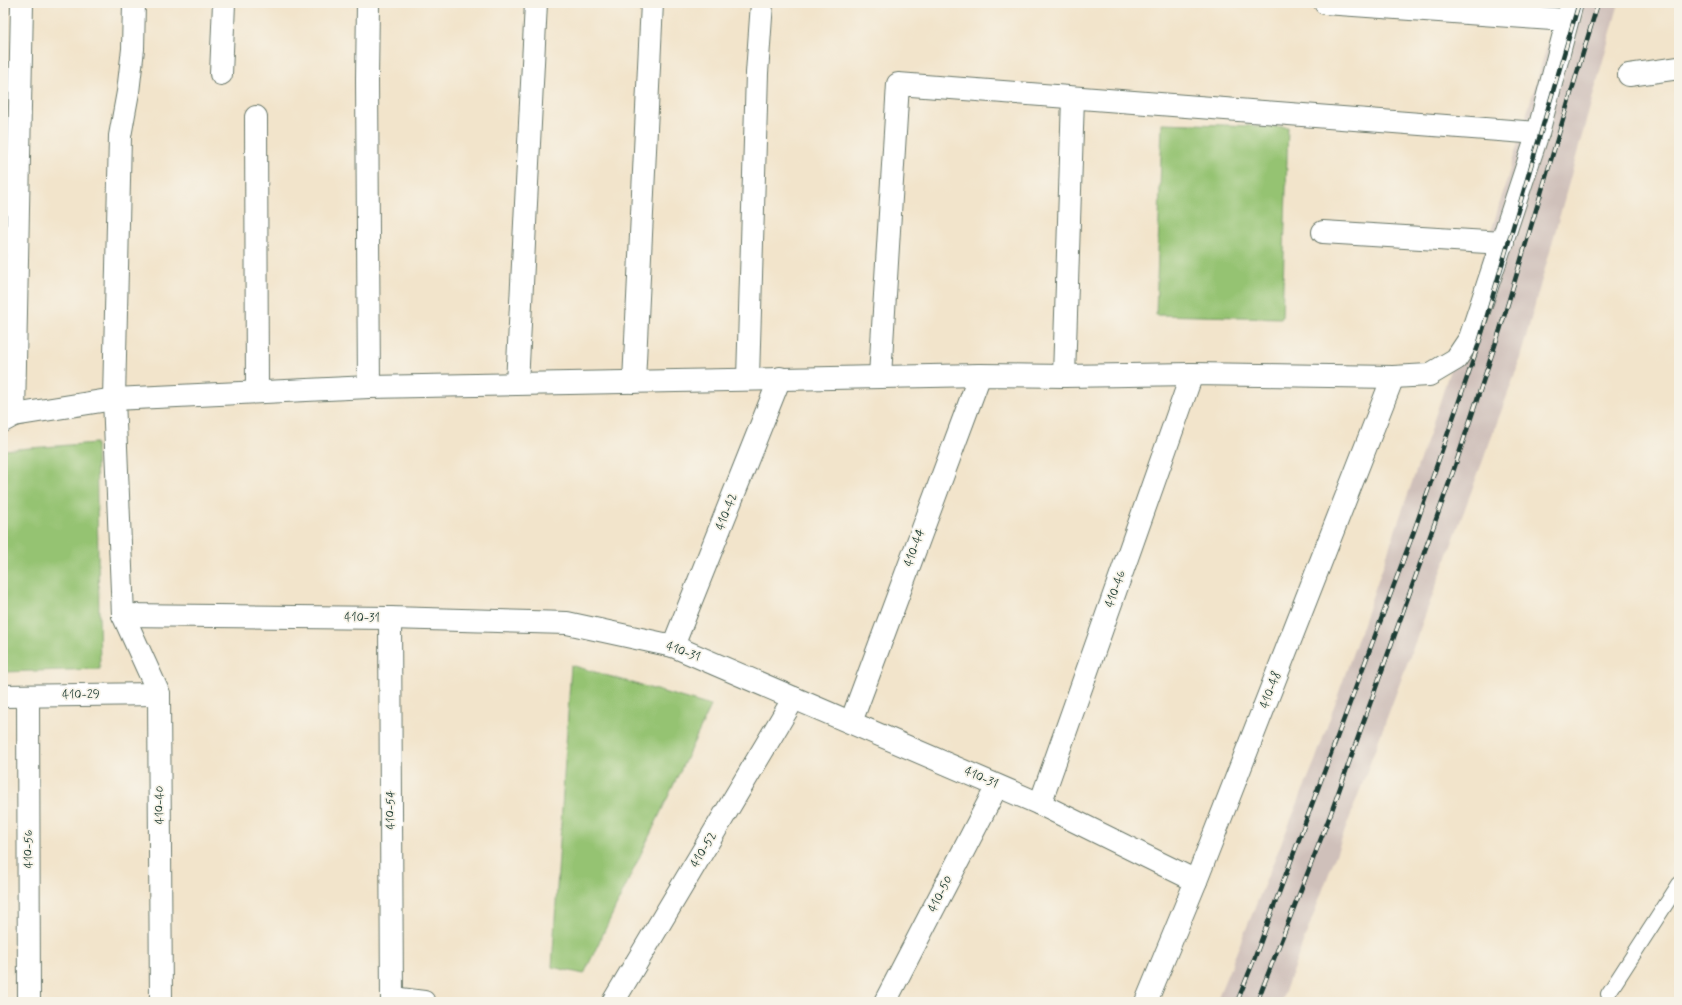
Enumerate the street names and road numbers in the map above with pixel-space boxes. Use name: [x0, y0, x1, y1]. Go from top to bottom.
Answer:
street label: 410-42: [712, 491, 742, 533]
street label: 410-44: [901, 527, 929, 569]
street label: 410-46: [1102, 568, 1130, 610]
street label: 410-31: [344, 610, 380, 626]
street label: 410-31: [664, 638, 702, 666]
street label: 410-48: [1257, 669, 1285, 711]
street label: 410-29: [62, 687, 100, 703]
street label: 410-31: [962, 764, 1000, 792]
street label: 410-40: [152, 786, 168, 824]
street label: 410-54: [383, 790, 399, 830]
street label: 410-56: [21, 829, 37, 868]
street label: 410-52: [687, 829, 721, 871]
street label: 410-50: [925, 873, 957, 915]

